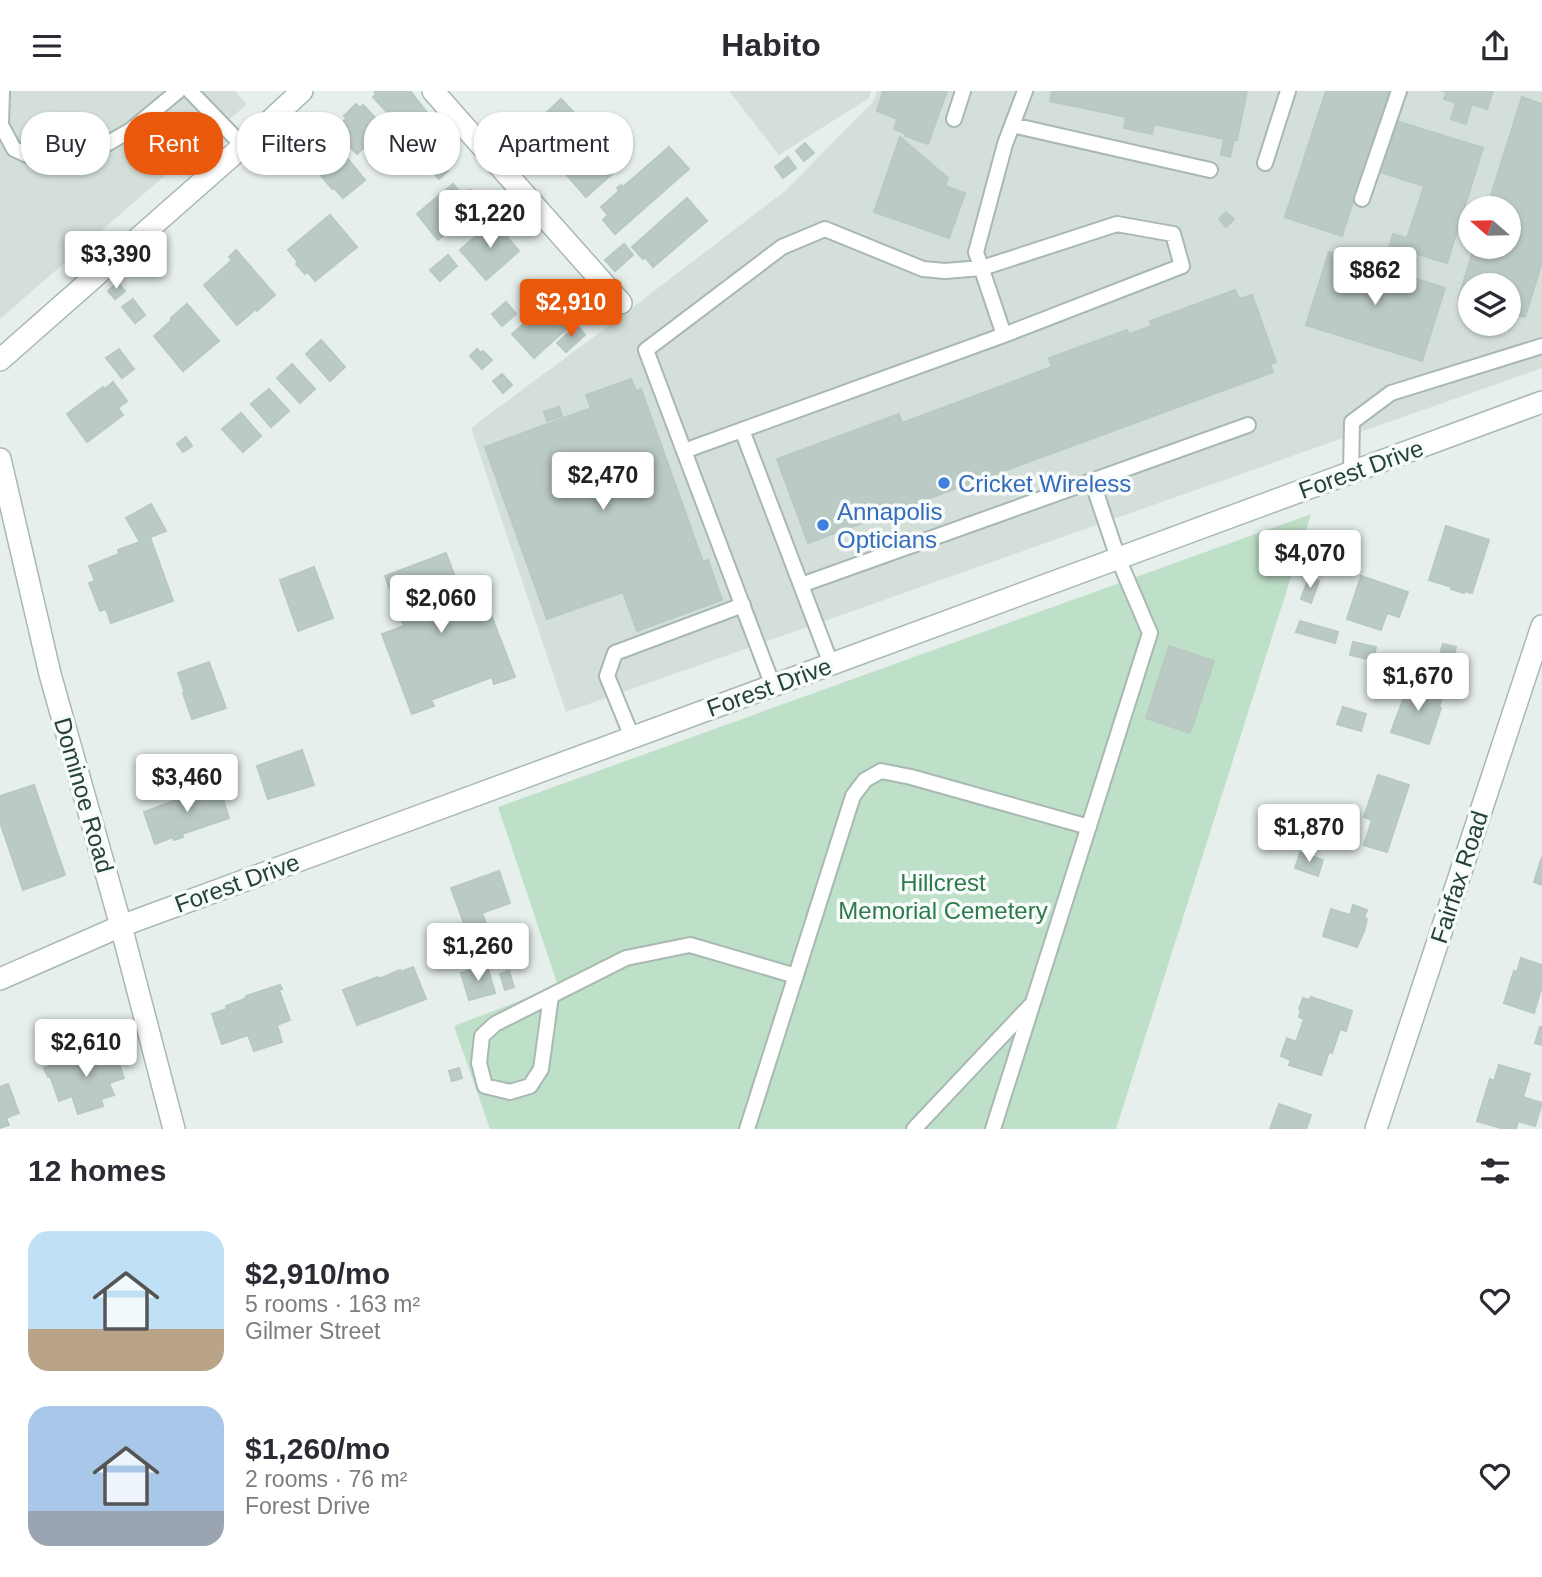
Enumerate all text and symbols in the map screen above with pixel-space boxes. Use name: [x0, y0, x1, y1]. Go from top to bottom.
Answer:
icon: menu: [28, 27, 66, 65]
text: Habito: [721, 27, 821, 63]
icon: share: [1476, 27, 1514, 65]
chip: Buy: [21, 112, 110, 175]
chip: Rent: [124, 112, 223, 175]
chip: Filters: [237, 112, 350, 175]
chip: New: [364, 112, 460, 175]
chip: Apartment: [474, 112, 633, 175]
pin: $1,220: [433, 191, 547, 250]
north arrow: [1458, 196, 1521, 259]
map controls: [1458, 196, 1521, 336]
text: $1,220: [455, 200, 525, 226]
pin: $3,390: [59, 231, 173, 291]
text: $3,390: [81, 241, 151, 267]
pin: $862: [1334, 247, 1416, 307]
text: $862: [1349, 257, 1401, 283]
button: layers: [1458, 273, 1521, 336]
pin: $2,910: [514, 279, 628, 339]
text: $2,910: [536, 289, 606, 315]
street label: Forest Drive: [1295, 434, 1427, 504]
pin: $2,470: [546, 453, 660, 512]
text: $2,470: [568, 462, 638, 488]
place label: Cricket Wireless: [958, 470, 1131, 497]
marker: Cricket Wireless: [936, 475, 952, 491]
place label: Annapolis Opticians: [837, 498, 942, 553]
marker: Annapolis Opticians: [815, 517, 831, 533]
pin: $4,070: [1253, 531, 1367, 590]
text: $4,070: [1275, 540, 1345, 566]
pin: $2,060: [384, 575, 498, 635]
text: $2,060: [406, 585, 476, 611]
street label: Forest Drive: [703, 652, 835, 722]
pin: $1,670: [1361, 653, 1475, 713]
text: $1,670: [1383, 663, 1453, 689]
street label: Dominoe Road: [49, 714, 119, 876]
pin: $3,460: [130, 755, 244, 814]
text: $3,460: [152, 764, 222, 790]
pin: $1,870: [1252, 805, 1366, 864]
street label: Fairfax Road: [1425, 807, 1493, 947]
text: $1,870: [1274, 814, 1344, 840]
street label: Forest Drive: [171, 848, 303, 918]
park label: Hillcrest Memorial Cemetery: [838, 869, 1048, 924]
pin: $1,260: [421, 923, 535, 983]
text: $1,260: [443, 933, 513, 959]
pin: $2,610: [29, 1019, 143, 1079]
text: $2,610: [51, 1029, 121, 1055]
icon: filters: [1476, 1152, 1514, 1190]
text: 12 homes: [28, 1154, 166, 1187]
text: $2,910/mo: [245, 1257, 390, 1290]
icon: home: [84, 1259, 168, 1343]
icon: heart: [1476, 1282, 1514, 1320]
text: 5 rooms · 163 m²: [245, 1291, 420, 1317]
text: Gilmer Street: [245, 1318, 380, 1344]
text: $1,260/mo: [245, 1432, 390, 1465]
icon: home: [84, 1434, 168, 1518]
icon: heart: [1476, 1457, 1514, 1495]
text: 2 rooms · 76 m²: [245, 1466, 407, 1492]
text: Forest Drive: [245, 1493, 370, 1519]

